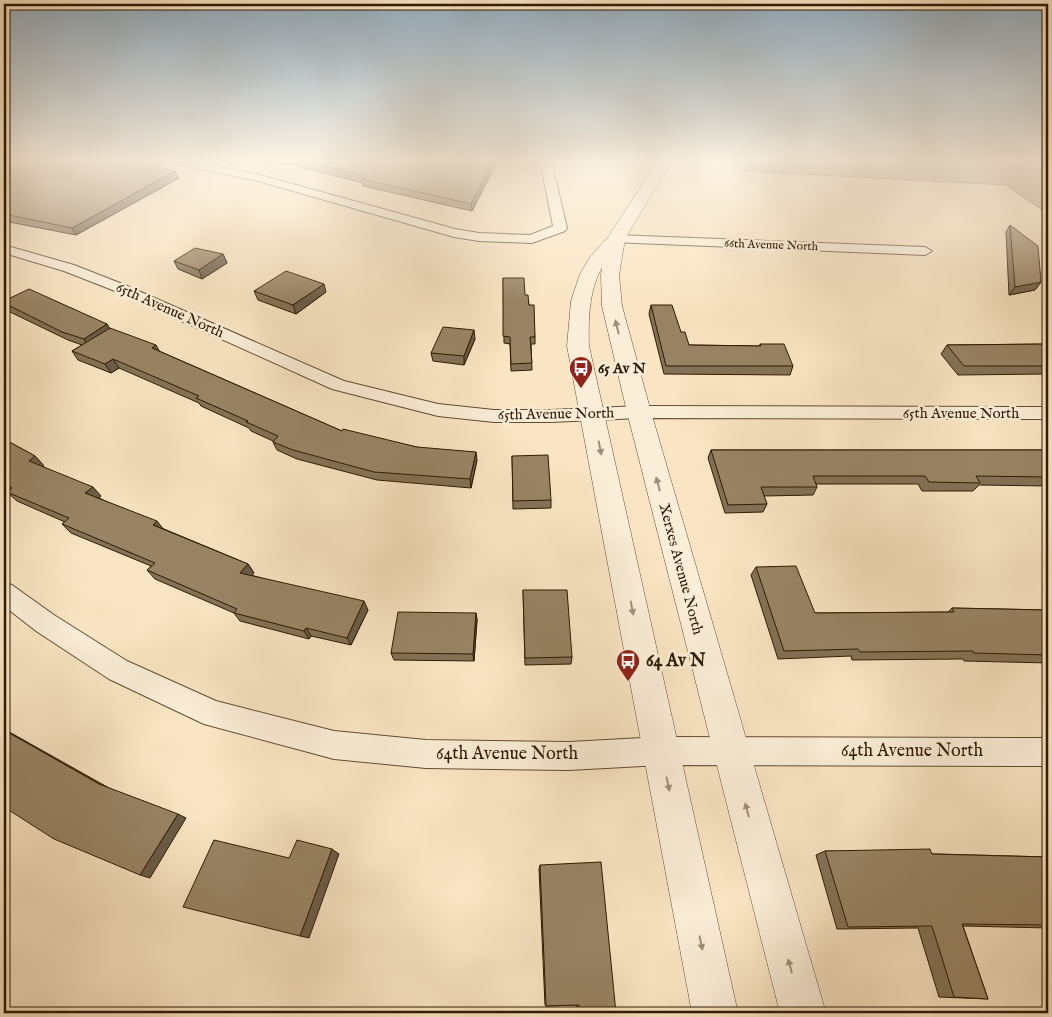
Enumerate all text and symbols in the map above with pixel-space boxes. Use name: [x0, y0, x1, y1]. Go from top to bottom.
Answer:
street label: 66th Avenue North: [724, 236, 819, 254]
street label: 65th Avenue North: [113, 278, 227, 342]
one-way arrow: [613, 319, 621, 334]
bus stop icon: 65 Av N: [568, 355, 594, 389]
place label: 65 Av N: [598, 359, 646, 378]
street label: 65th Avenue North: [498, 403, 614, 425]
street label: 65th Avenue North: [903, 404, 1019, 423]
one-way arrow: [596, 441, 604, 457]
one-way arrow: [654, 477, 662, 492]
street label: Xerxes Avenue North: [654, 501, 708, 637]
one-way arrow: [628, 600, 636, 615]
bus stop icon: 64 Av N: [615, 648, 641, 682]
place label: 64 Av N: [646, 650, 706, 673]
street label: 64th Avenue North: [841, 740, 983, 763]
street label: 64th Avenue North: [436, 743, 578, 766]
one-way arrow: [664, 776, 672, 791]
one-way arrow: [743, 802, 751, 817]
one-way arrow: [697, 936, 705, 952]
one-way arrow: [786, 959, 794, 974]

